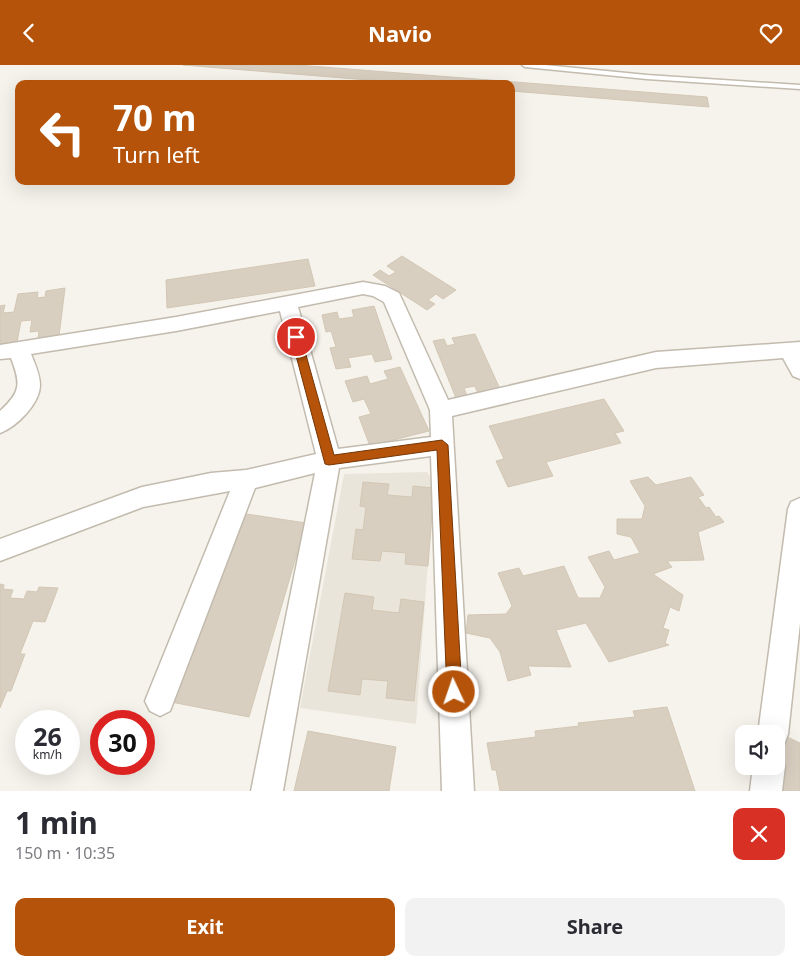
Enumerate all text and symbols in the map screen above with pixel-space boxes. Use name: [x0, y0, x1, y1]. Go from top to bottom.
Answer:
text: Navio: [368, 18, 432, 48]
icon: back: [15, 19, 43, 47]
icon: heart: [757, 19, 785, 47]
text: 70 m: [113, 94, 196, 141]
icon: left: [30, 100, 95, 165]
text: Turn left: [113, 139, 200, 169]
pin: [275, 316, 317, 358]
icon: arrive: [282, 323, 310, 351]
position arrow: [427, 665, 479, 717]
speed limit sign: 30: [90, 710, 155, 775]
text: 26: [33, 719, 62, 753]
map controls: [735, 725, 785, 775]
button: sound: [735, 725, 785, 775]
text: km/h: [33, 746, 62, 763]
text: 1 min: [15, 802, 98, 843]
button: close: [733, 808, 785, 860]
text: 150 m · 10:35: [15, 842, 115, 864]
button: Exit: [15, 898, 395, 956]
button: Share: [405, 898, 785, 956]

